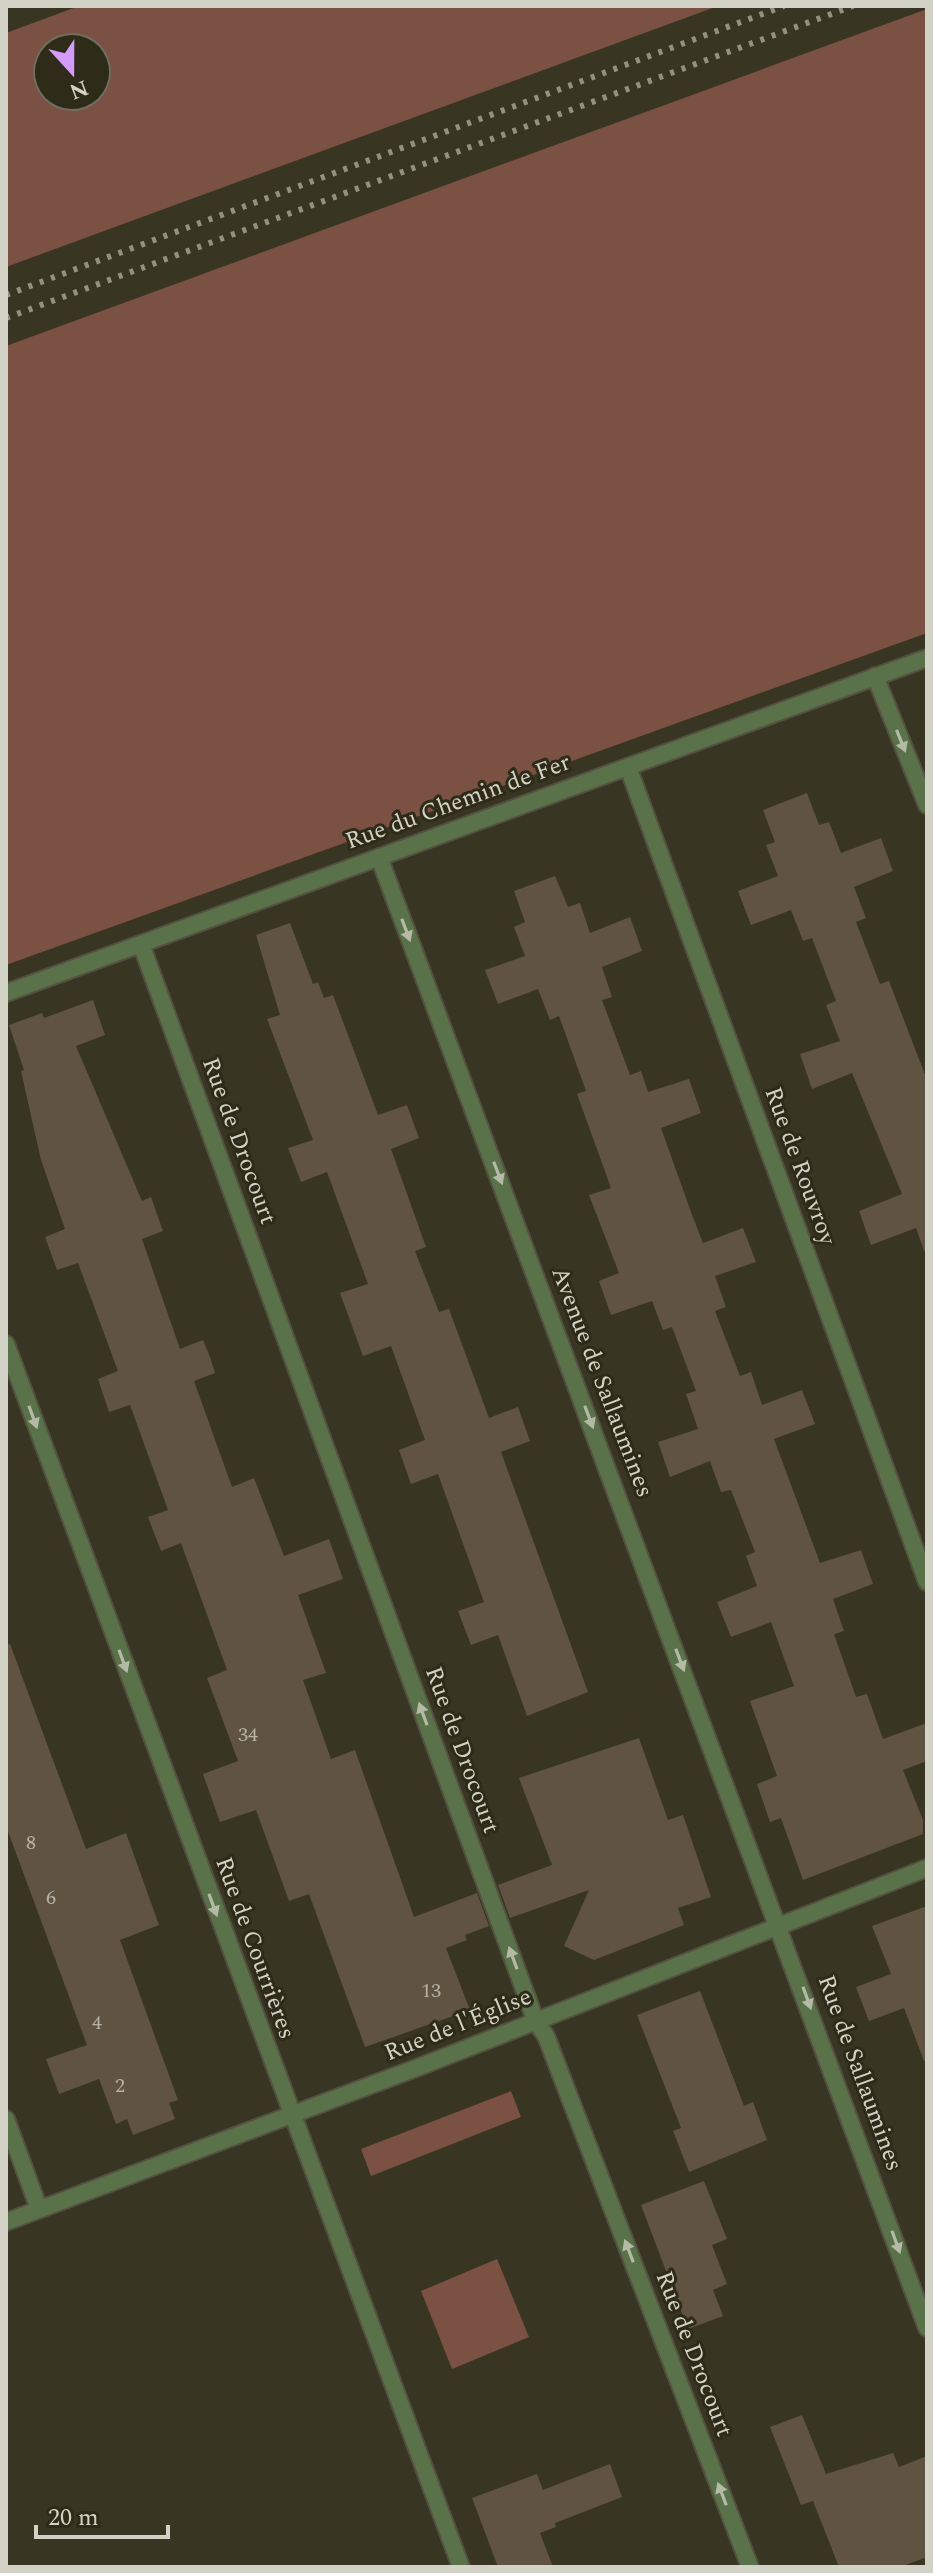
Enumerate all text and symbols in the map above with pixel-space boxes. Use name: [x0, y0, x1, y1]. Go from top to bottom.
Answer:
north arrow: [32, 32, 112, 112]
text: N: [64, 71, 93, 108]
one-way arrow: [895, 729, 908, 753]
street label: Rue du Chemin de Fer: [340, 745, 576, 859]
one-way arrow: [400, 918, 413, 942]
street label: Rue de Drocourt: [192, 1053, 286, 1229]
street label: Rue de Rouvroy: [755, 1082, 846, 1251]
one-way arrow: [492, 1161, 505, 1185]
street label: Avenue de Sallaumines: [541, 1261, 663, 1503]
one-way arrow: [27, 1405, 40, 1429]
one-way arrow: [583, 1405, 596, 1429]
one-way arrow: [674, 1648, 687, 1672]
one-way arrow: [117, 1649, 130, 1673]
street label: Rue de Drocourt: [415, 1662, 509, 1838]
one-way arrow: [416, 1702, 429, 1726]
house number: 34: [238, 1720, 258, 1750]
house number: 8: [26, 1828, 36, 1858]
street label: Rue de Courrières: [205, 1852, 305, 2044]
house number: 6: [46, 1883, 56, 1913]
one-way arrow: [207, 1893, 220, 1917]
one-way arrow: [506, 1946, 518, 1970]
street label: Rue de Sallaumines: [808, 1970, 912, 2176]
house number: 13: [421, 1976, 441, 2006]
street label: Rue de l'Église: [379, 1979, 537, 2071]
one-way arrow: [801, 1986, 813, 2010]
house number: 4: [92, 2008, 102, 2038]
house number: 2: [115, 2071, 125, 2101]
one-way arrow: [890, 2230, 903, 2254]
one-way arrow: [622, 2239, 635, 2263]
street label: Rue de Drocourt: [646, 2266, 742, 2442]
one-way arrow: [715, 2482, 728, 2506]
scale bar: [36, 2489, 168, 2539]
text: 20 m: [48, 2500, 99, 2536]

